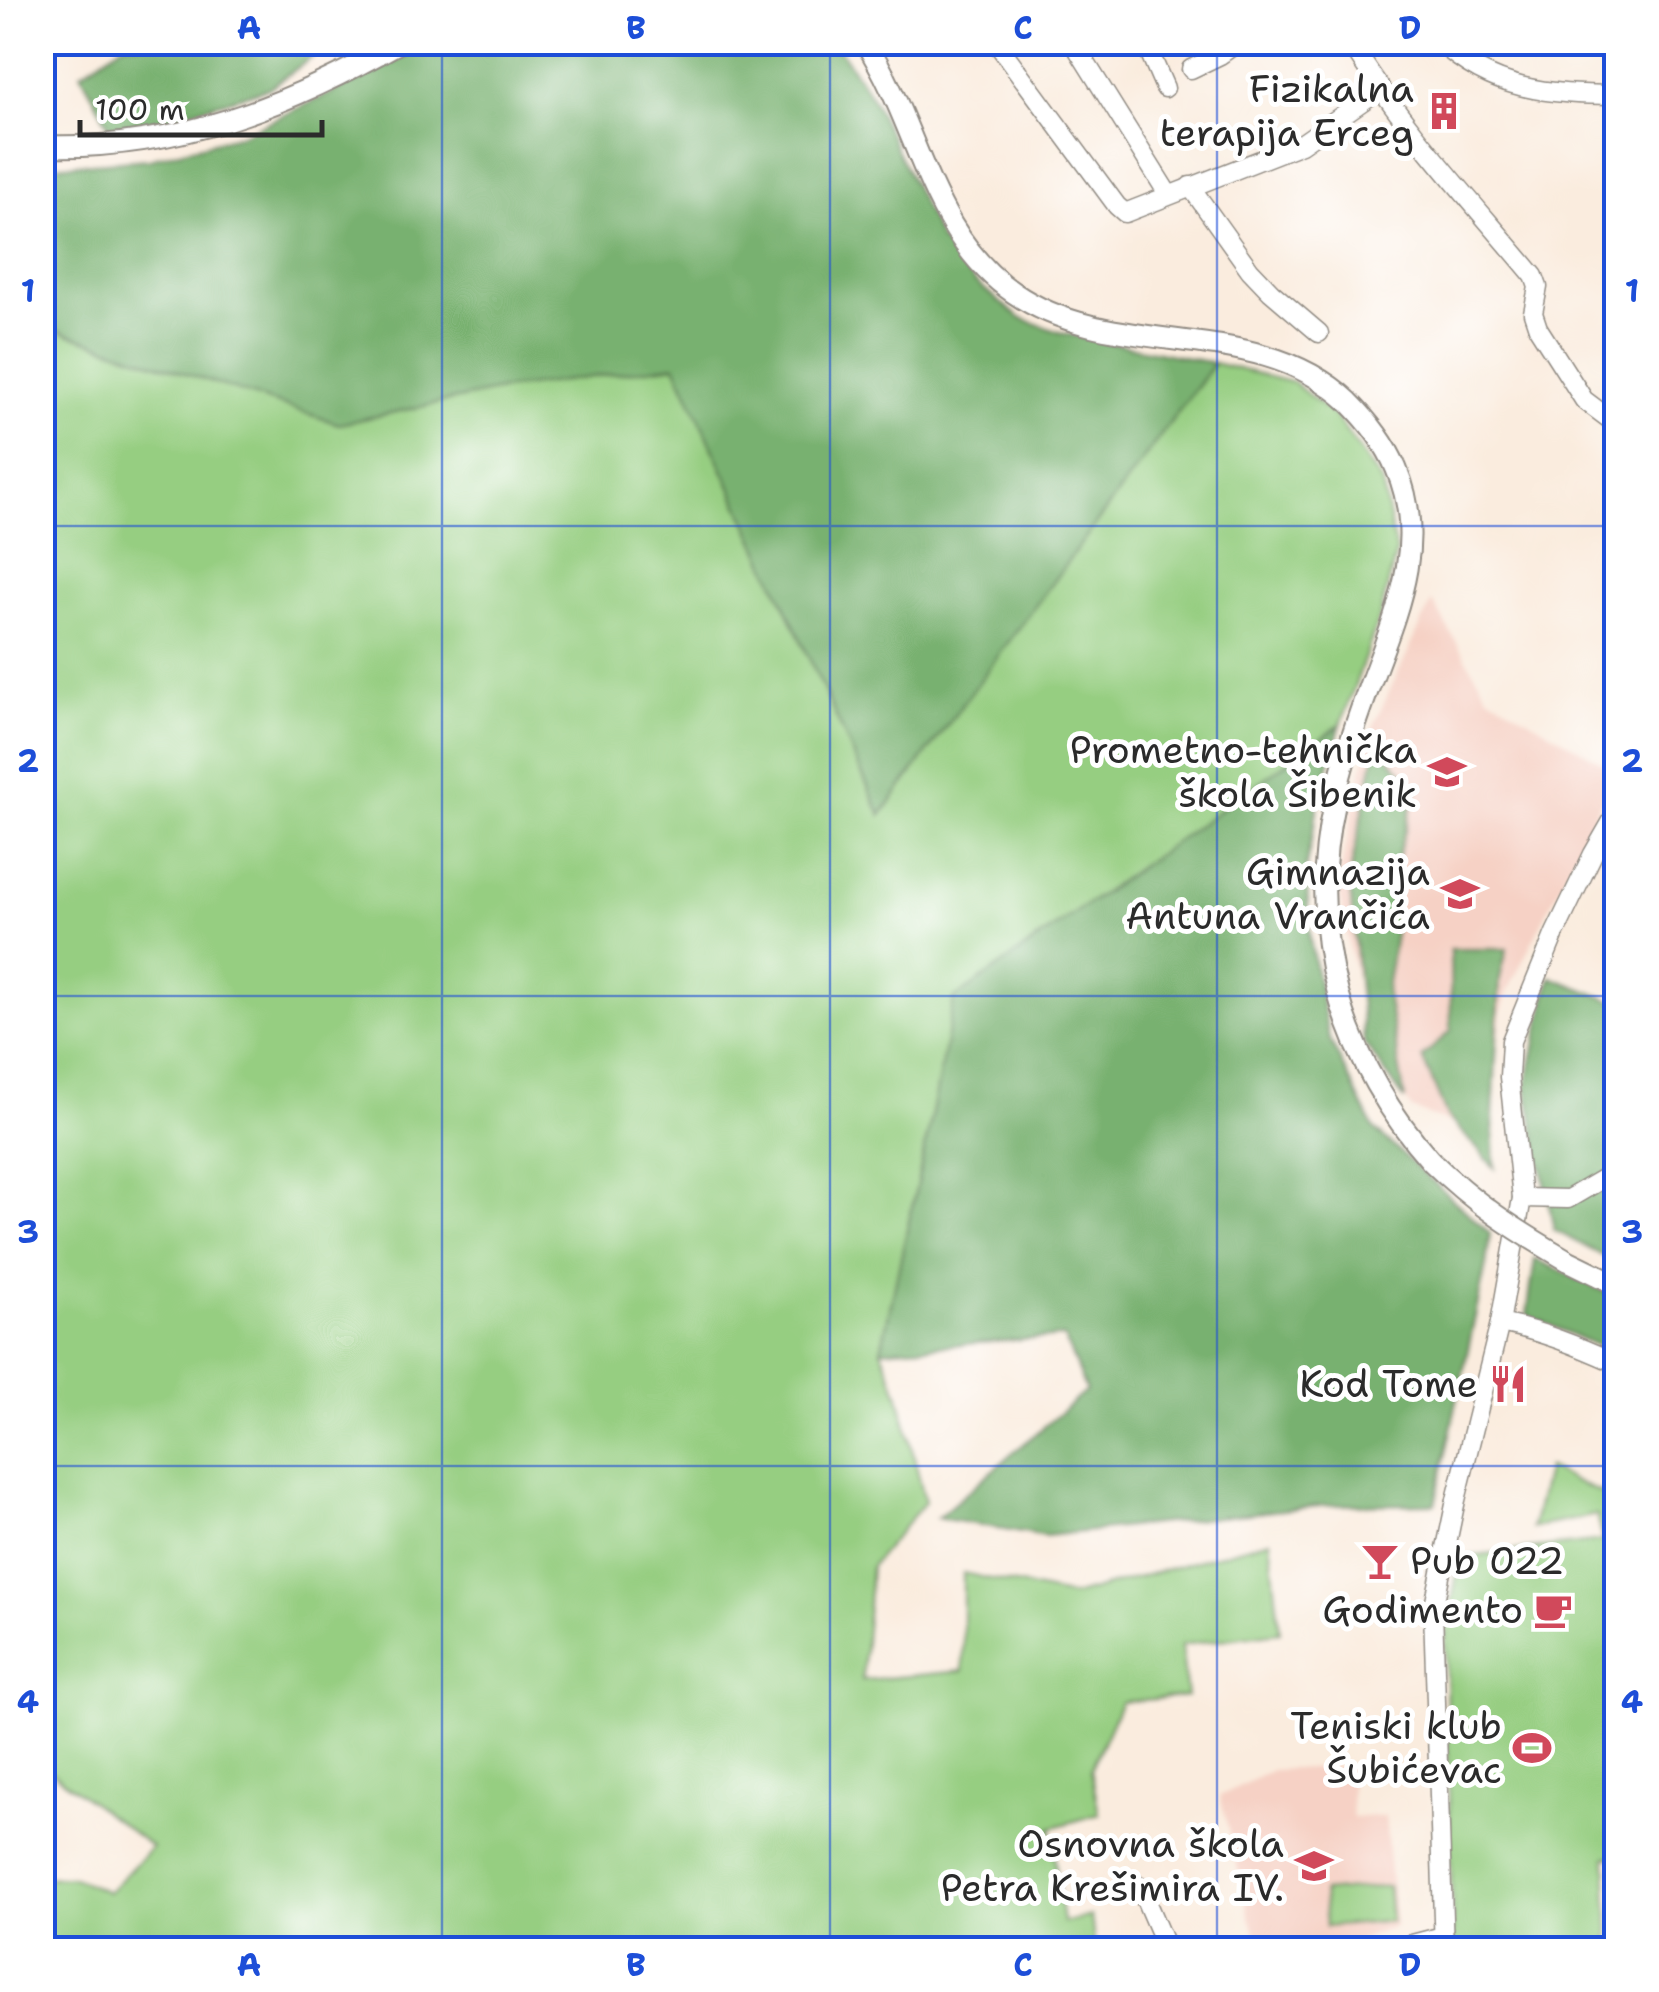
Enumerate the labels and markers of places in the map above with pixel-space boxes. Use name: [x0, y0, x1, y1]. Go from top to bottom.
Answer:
place label: Fizikalna terapija Erceg: [1160, 63, 1414, 158]
building icon: Fizikalna terapija Erceg: [1423, 90, 1465, 132]
place label: Prometno-tehnička škola Šibenik: [1069, 724, 1417, 819]
school or university icon: Prometno-tehnička škola Šibenik: [1426, 751, 1468, 793]
place label: Gimnazija Antuna Vrančića: [1126, 846, 1430, 941]
school or university icon: Gimnazija Antuna Vrančića: [1439, 873, 1481, 915]
place label: Kod Tome: [1299, 1358, 1478, 1409]
restaurant icon: Kod Tome: [1487, 1363, 1529, 1405]
place label: Pub 022: [1410, 1535, 1564, 1586]
bar icon: Pub 022: [1359, 1540, 1401, 1582]
place label: Godimento: [1322, 1584, 1523, 1635]
cafe icon: Godimento: [1532, 1589, 1574, 1631]
place label: Teniski klub Šubićevac: [1290, 1700, 1502, 1795]
sports icon: Teniski klub Šubićevac: [1511, 1727, 1553, 1769]
place label: Osnovna škola Petra Krešimira IV.: [940, 1818, 1284, 1913]
school or university icon: Osnovna škola Petra Krešimira IV.: [1293, 1845, 1335, 1887]

